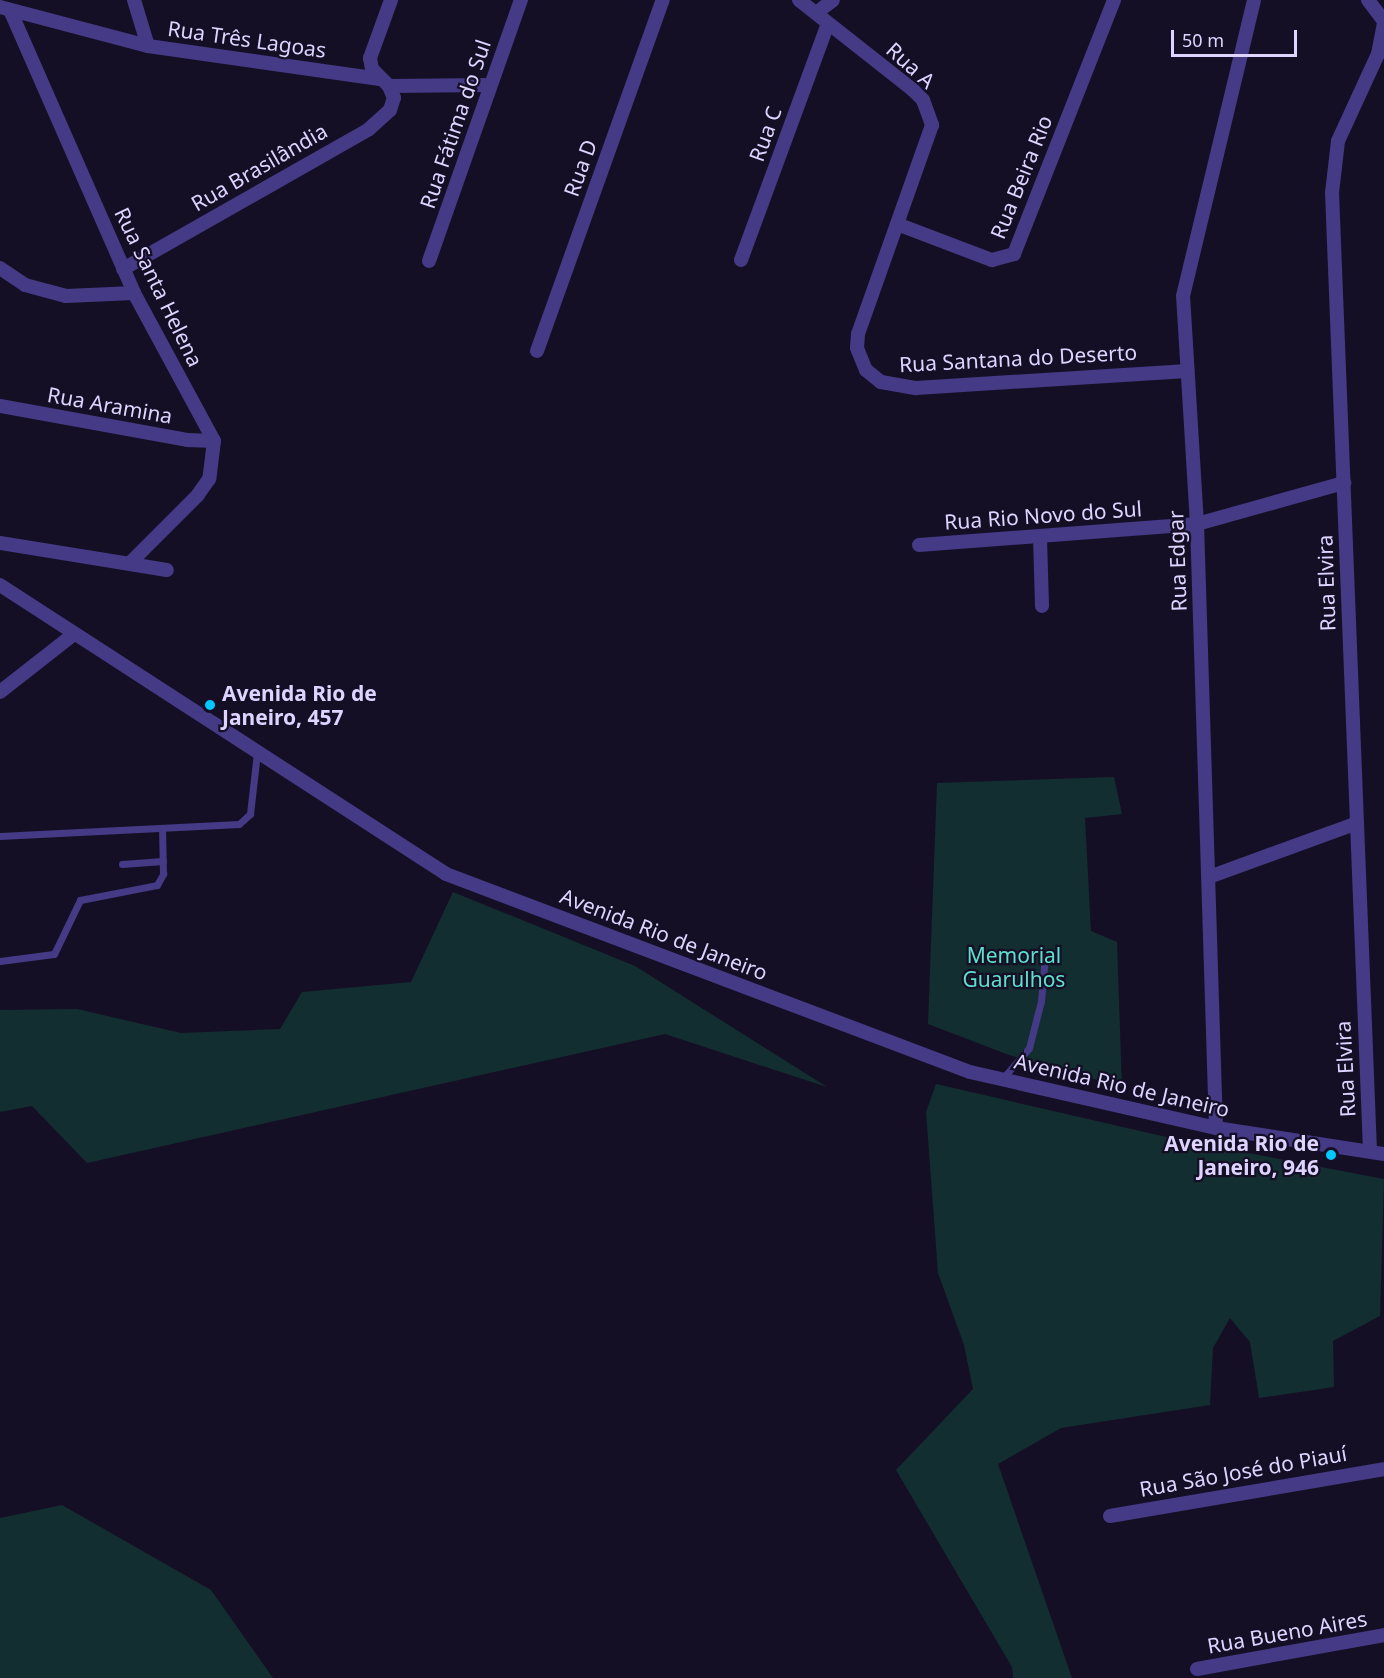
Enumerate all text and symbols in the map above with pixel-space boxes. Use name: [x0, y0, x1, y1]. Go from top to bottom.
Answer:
street label: Rua Três Lagoas: [166, 15, 328, 63]
scale bar: [1174, 18, 1300, 56]
text: 50 m: [1182, 28, 1224, 52]
street label: Rua Fátima do Sul: [414, 36, 496, 212]
street label: Rua A: [882, 37, 940, 93]
street label: Rua C: [743, 103, 787, 165]
street label: Rua Beira Rio: [985, 112, 1057, 242]
street label: Rua Brasilândia: [187, 118, 331, 216]
street label: Rua D: [558, 136, 602, 200]
street label: Rua Santa Helena: [110, 203, 208, 371]
street label: Rua Santana do Deserto: [898, 339, 1138, 377]
street label: Rua Aramina: [46, 382, 174, 428]
street label: Rua Rio Novo do Sul: [943, 496, 1143, 534]
street label: Rua Edgar: [1163, 510, 1191, 612]
street label: Rua Elvira: [1312, 534, 1340, 632]
place label: Avenida Rio de Janeiro, 457: [222, 680, 377, 730]
marker: Avenida Rio de Janeiro, 457: [203, 698, 217, 712]
street label: Avenida Rio de Janeiro: [557, 883, 771, 985]
park label: Memorial Guarulhos: [963, 942, 1065, 992]
street label: Rua Elvira: [1330, 1020, 1360, 1118]
street label: Avenida Rio de Janeiro: [1012, 1048, 1232, 1122]
place label: Avenida Rio de Janeiro, 946: [1164, 1130, 1319, 1180]
marker: Avenida Rio de Janeiro, 946: [1324, 1148, 1338, 1162]
street label: Rua São José do Piauí: [1137, 1440, 1349, 1502]
street label: Rua Bueno Aires: [1205, 1606, 1369, 1658]

